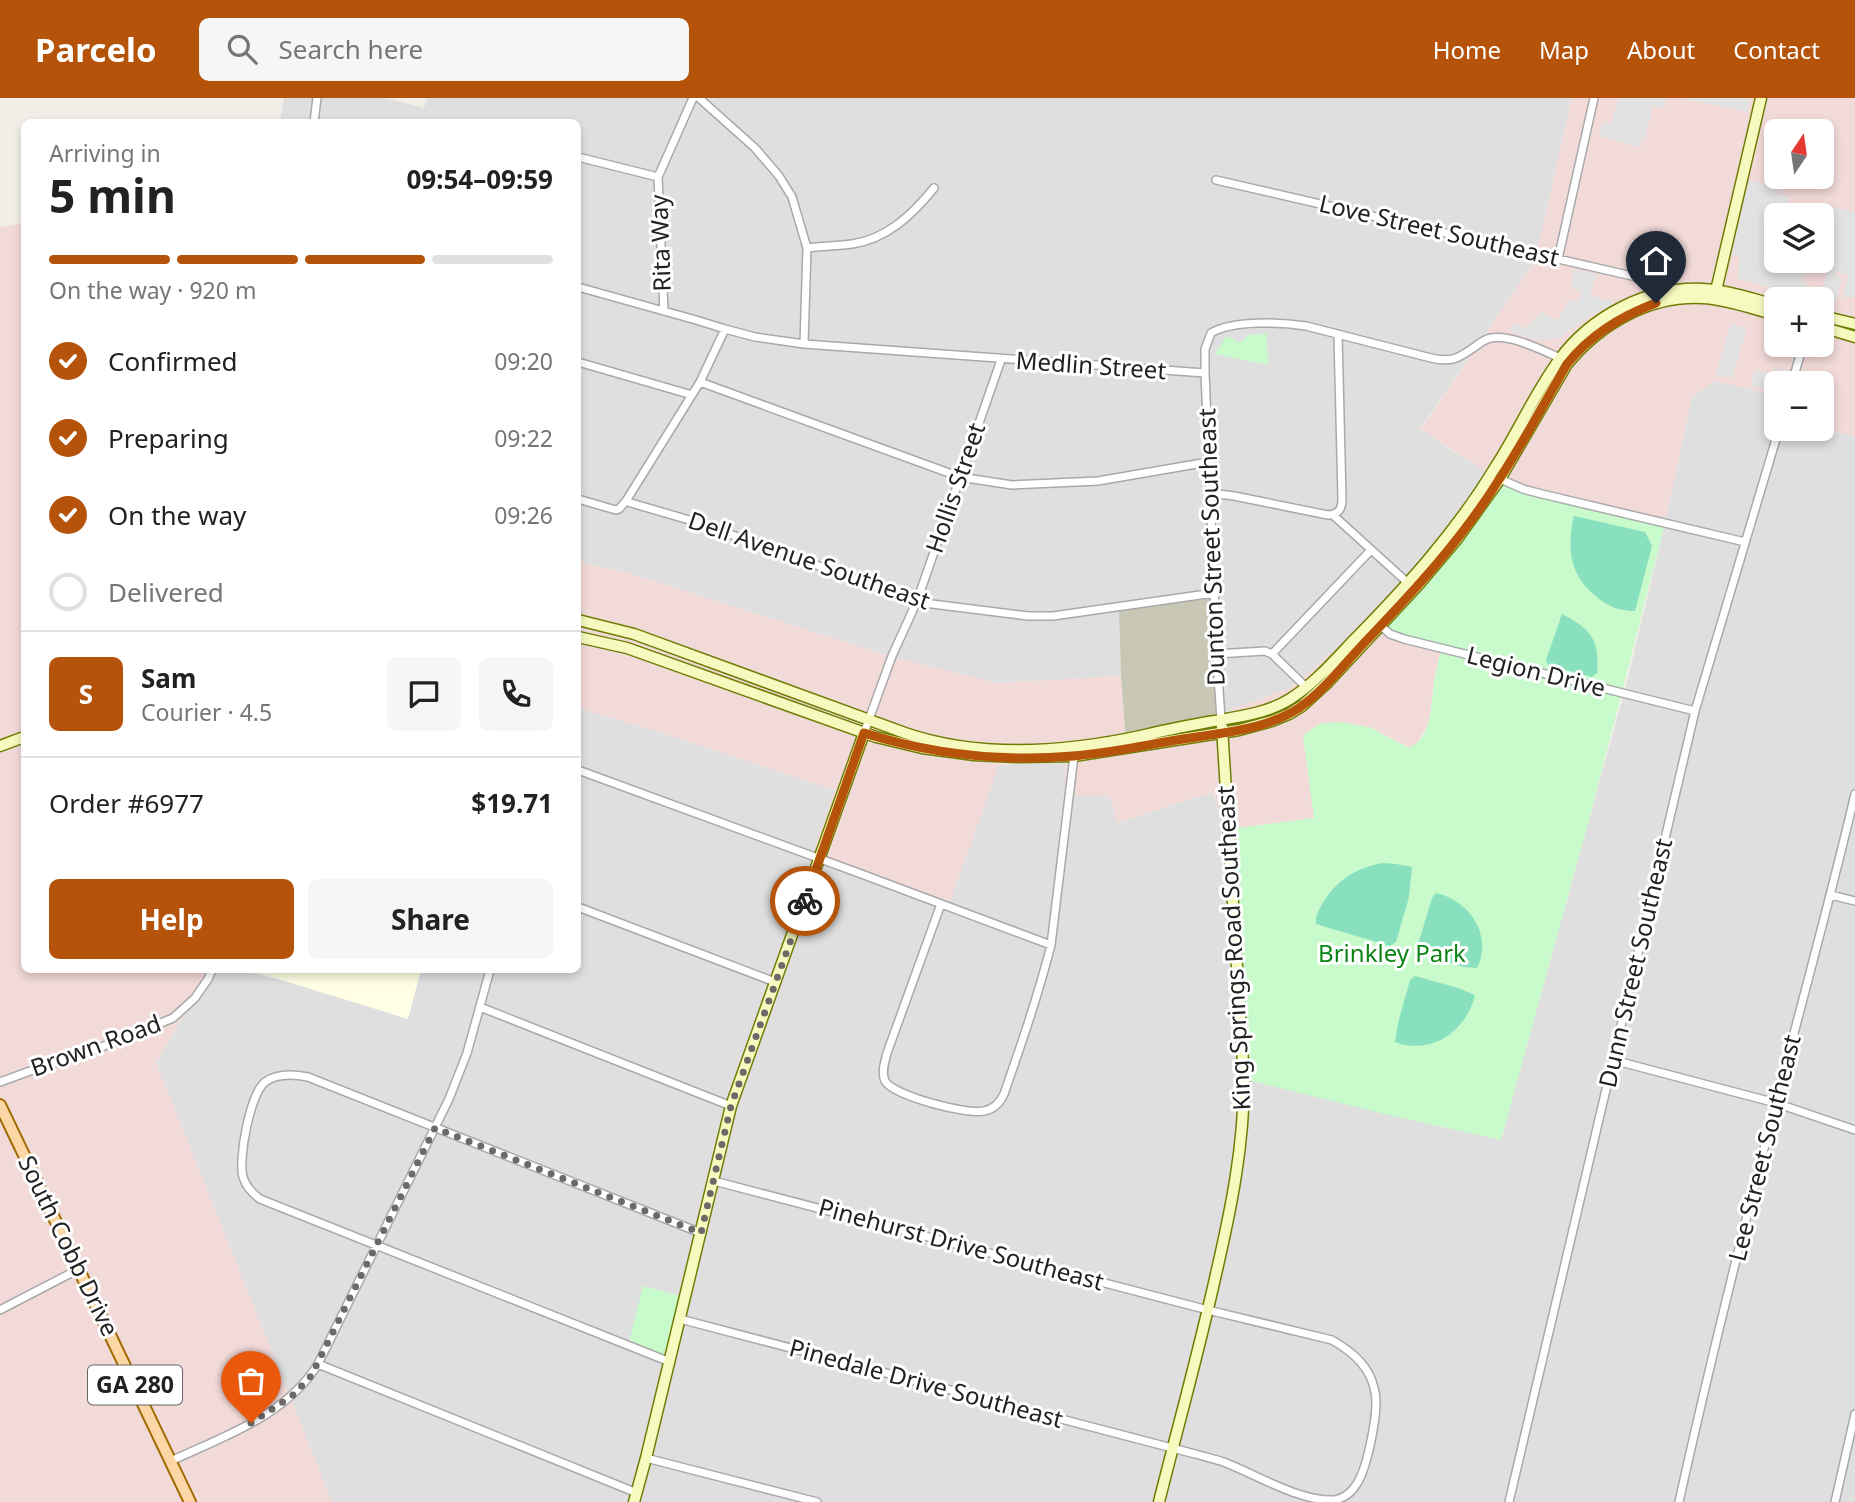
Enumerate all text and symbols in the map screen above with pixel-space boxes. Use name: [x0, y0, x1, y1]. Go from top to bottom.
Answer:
search box: [199, 18, 689, 81]
text: Parcelo: [35, 27, 157, 72]
icon: search: [223, 30, 261, 68]
text: Search here: [279, 31, 423, 67]
text: Home: [1433, 33, 1501, 66]
text: Map: [1539, 33, 1589, 66]
text: About: [1627, 33, 1695, 66]
text: Contact: [1733, 33, 1820, 66]
north arrow: [1764, 119, 1834, 189]
map controls: [1764, 119, 1834, 441]
text: Arriving in: [49, 137, 161, 169]
text: 09:54–09:59: [406, 161, 553, 197]
text: 5 min: [49, 164, 176, 226]
street label: Love Street Southeast: [1316, 186, 1563, 273]
street label: Rita Way: [641, 193, 678, 292]
button: layers: [1764, 203, 1834, 273]
pin: [1626, 231, 1686, 303]
icon: home: [1637, 242, 1675, 280]
text: On the way · 920 m: [49, 274, 256, 306]
button: +: [1764, 287, 1834, 357]
icon: check: [49, 342, 87, 380]
text: Confirmed: [108, 343, 238, 379]
street label: Medlin Street: [1015, 343, 1168, 386]
text: 09:20: [494, 345, 553, 377]
button: −: [1764, 371, 1834, 441]
street label: Dunton Street Southeast: [1189, 407, 1232, 686]
street label: Hollis Street: [917, 418, 992, 557]
icon: check: [49, 419, 87, 457]
text: Preparing: [108, 420, 229, 456]
text: 09:22: [494, 422, 553, 454]
icon: check: [49, 496, 87, 534]
text: On the way: [108, 497, 246, 533]
text: 09:26: [494, 499, 553, 531]
street label: Dell Avenue Southeast: [684, 503, 935, 617]
text: Delivered: [108, 574, 224, 610]
street label: Legion Drive: [1463, 637, 1609, 704]
button: chat: [387, 657, 461, 731]
button: phone: [479, 657, 553, 731]
text: Sam: [141, 660, 196, 696]
text: S: [79, 676, 93, 712]
text: Courier · 4.5: [141, 696, 272, 728]
street label: King Springs Road Southeast: [1207, 784, 1257, 1111]
text: Order #6977: [49, 785, 204, 821]
text: $19.71: [471, 785, 553, 821]
street label: Dunn Street Southeast: [1590, 835, 1679, 1090]
courier: [770, 866, 840, 936]
button: Help: [49, 879, 294, 959]
button: Share: [308, 879, 553, 959]
icon: bike: [786, 882, 824, 920]
park label: Brinkley Park: [1318, 936, 1466, 969]
street label: Brown Road: [26, 1006, 165, 1083]
street label: Lee Street Southeast: [1719, 1031, 1808, 1264]
street label: South Cobb Drive: [11, 1150, 127, 1341]
street label: Pinehurst Drive Southeast: [815, 1190, 1108, 1298]
street label: Pinedale Drive Southeast: [786, 1330, 1067, 1435]
pin: [221, 1351, 281, 1423]
icon: bag: [232, 1362, 270, 1400]
road number: GA 280: [88, 1366, 182, 1404]

